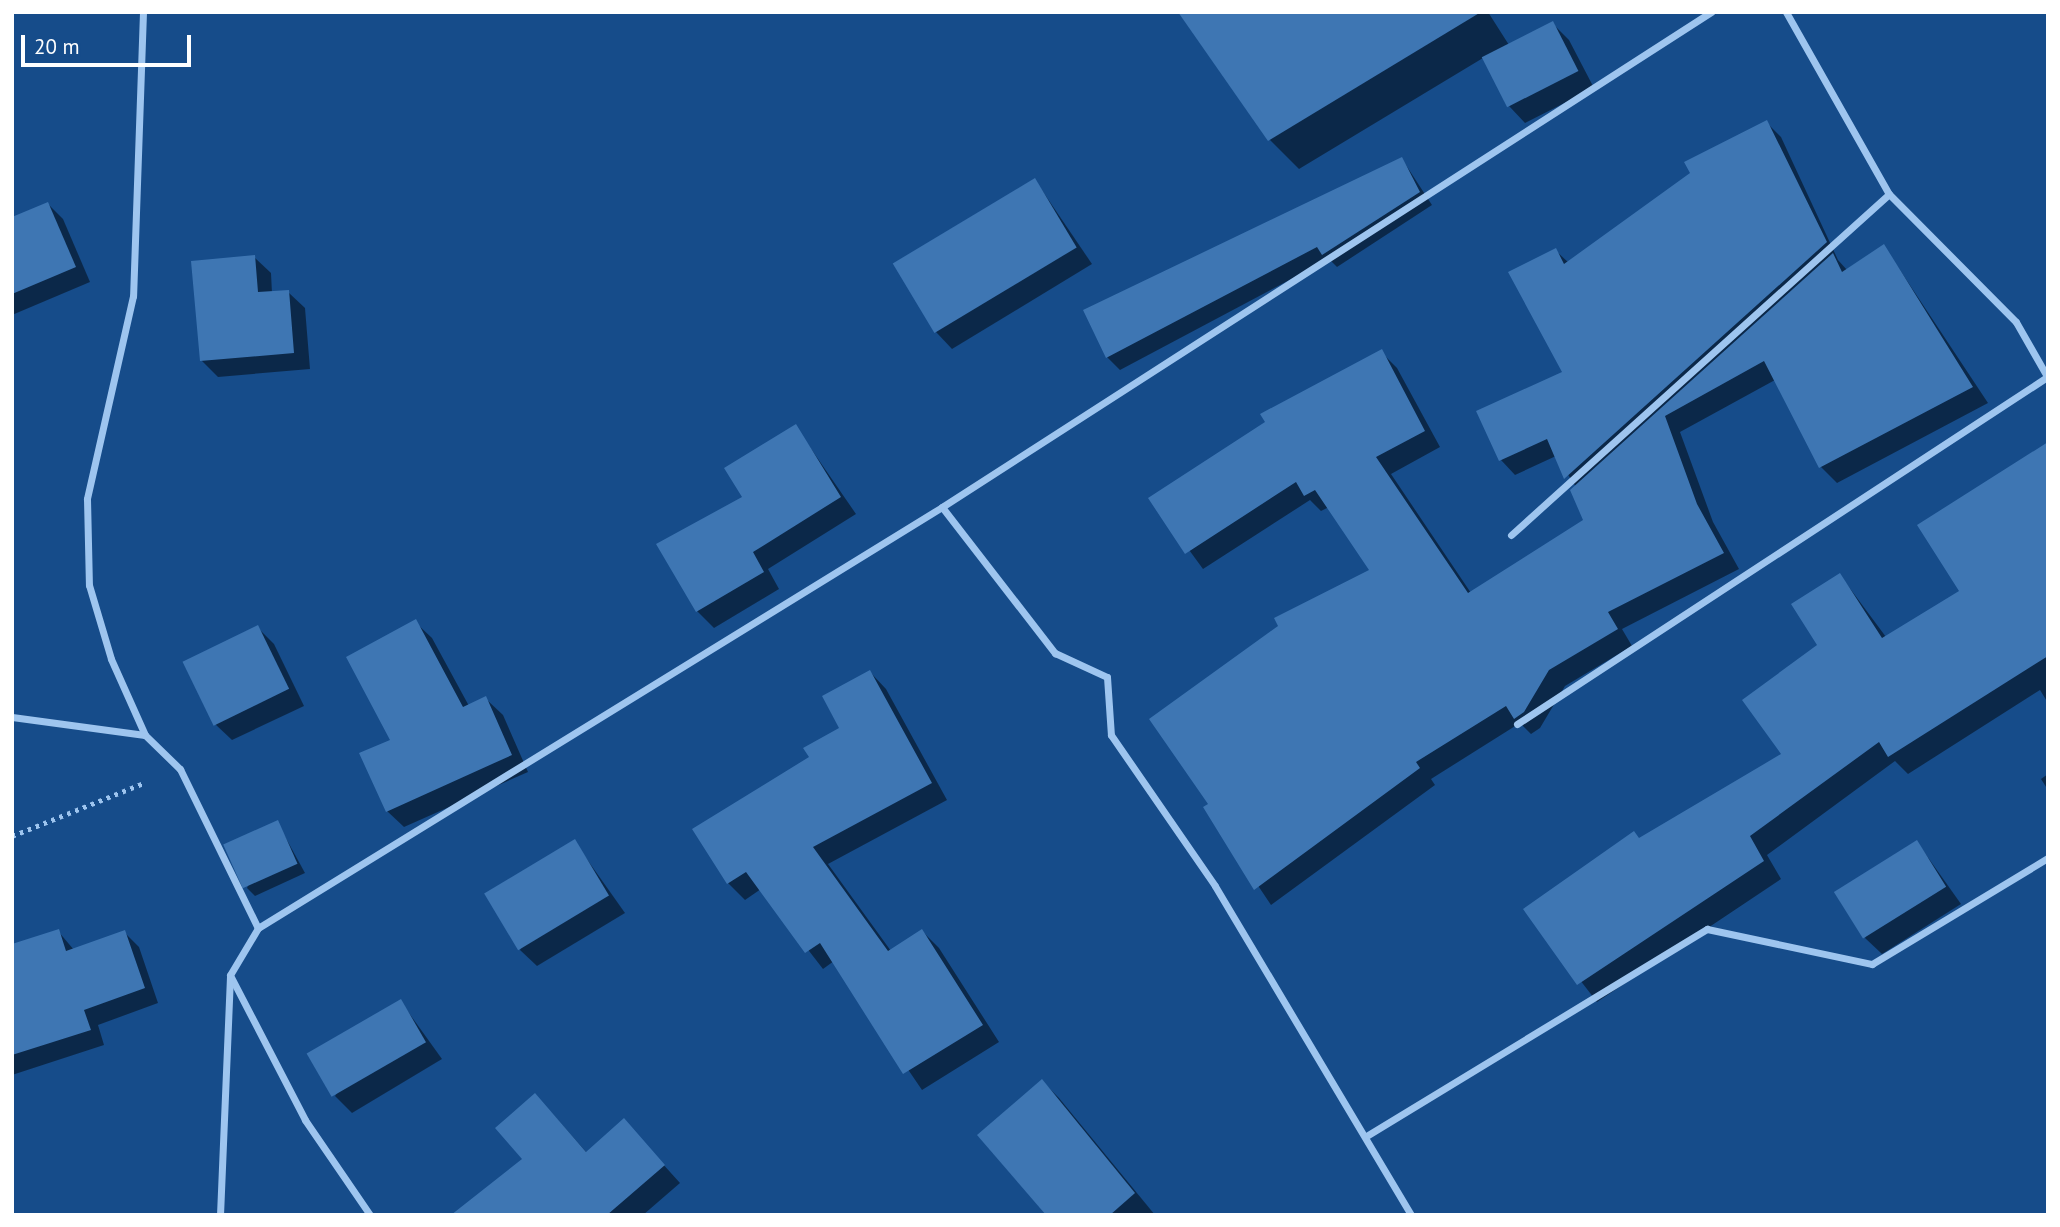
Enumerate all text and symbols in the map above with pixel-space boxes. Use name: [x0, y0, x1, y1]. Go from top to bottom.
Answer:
scale bar: [24, 21, 194, 65]
text: 20 m: [34, 33, 80, 60]

